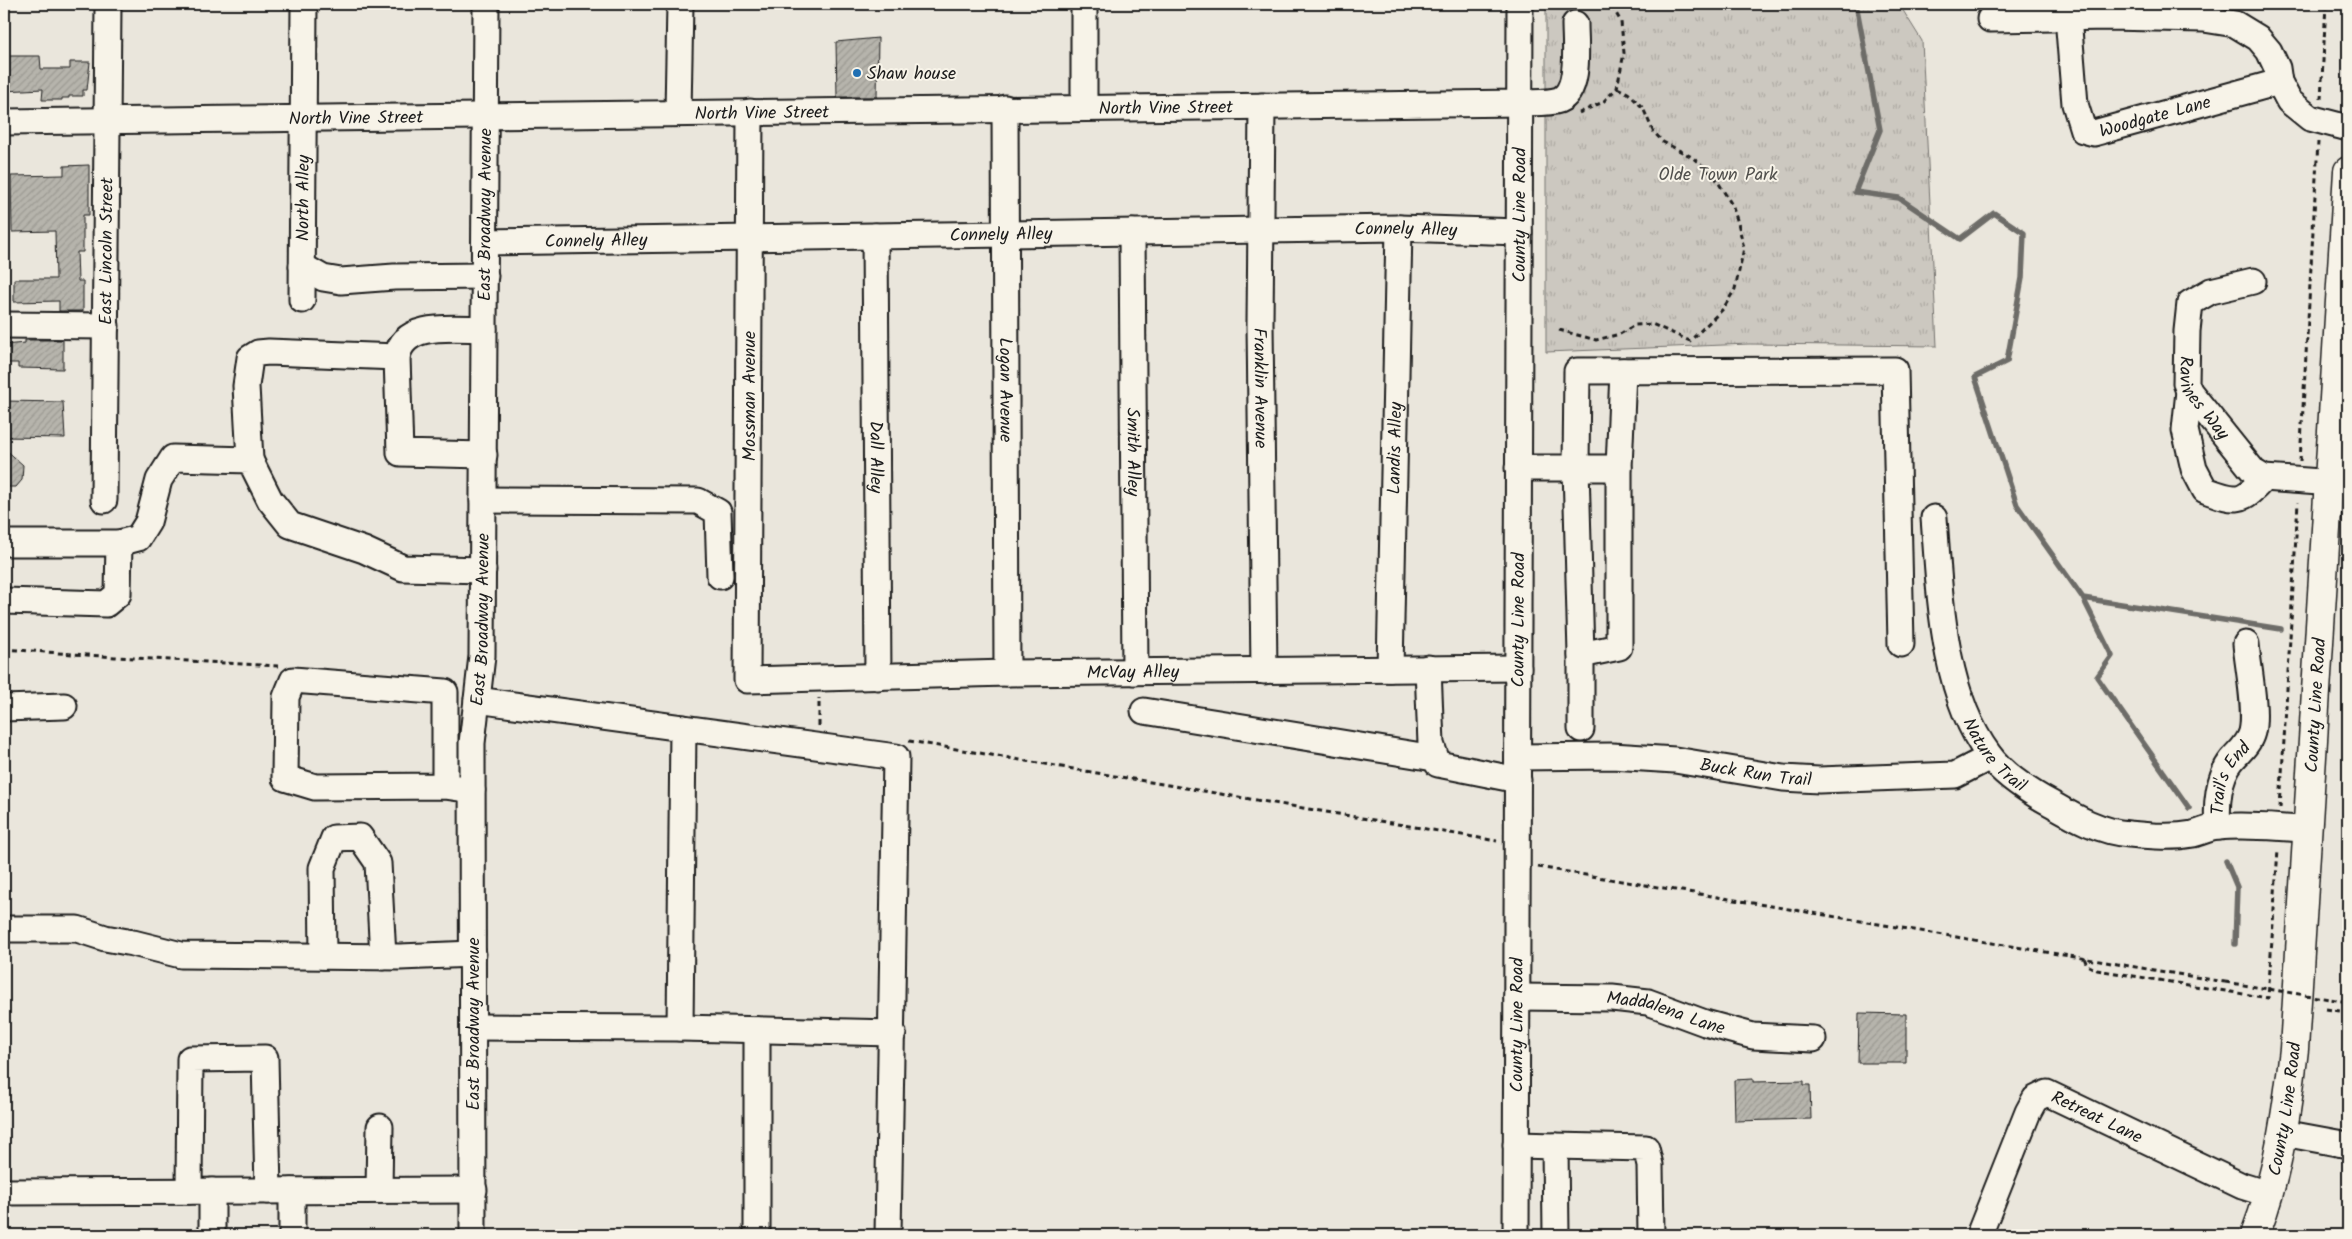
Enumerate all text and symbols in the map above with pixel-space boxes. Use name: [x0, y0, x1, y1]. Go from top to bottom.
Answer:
place label: Shaw house: [867, 60, 956, 89]
marker: Shaw house: [851, 67, 863, 79]
street label: Woodgate Lane: [2096, 88, 2214, 147]
street label: North Vine Street: [1098, 94, 1234, 124]
street label: North Vine Street: [694, 99, 830, 129]
street label: North Vine Street: [288, 104, 425, 134]
street label: East Broadway Avenue: [471, 128, 501, 301]
street label: County Line Road: [1506, 146, 1536, 283]
street label: North Alley: [289, 154, 319, 241]
park label: Olde Town Park: [1658, 161, 1778, 190]
street label: East Lincoln Street: [92, 176, 123, 325]
street label: Connely Alley: [1354, 215, 1458, 246]
street label: Connely Alley: [949, 220, 1053, 251]
street label: Connely Alley: [544, 227, 648, 257]
street label: Franklin Avenue: [1244, 328, 1274, 448]
street label: Mossman Avenue: [736, 331, 765, 461]
street label: Logan Avenue: [990, 338, 1019, 442]
street label: Ravines Way: [2170, 356, 2237, 448]
street label: Landis Alley: [1381, 401, 1411, 495]
street label: Smith Alley: [1117, 408, 1147, 497]
street label: Dall Alley: [860, 421, 890, 494]
street label: East Broadway Avenue: [463, 533, 499, 708]
street label: County Line Road: [1505, 551, 1534, 688]
street label: County Line Road: [2298, 636, 2335, 774]
street label: McVay Alley: [1087, 658, 1180, 688]
street label: Nature Trail: [1954, 713, 2033, 801]
street label: Trail's End: [2204, 735, 2259, 815]
street label: Buck Run Trail: [1698, 751, 1813, 796]
street label: East Broadway Avenue: [460, 937, 489, 1111]
street label: County Line Road: [1503, 956, 1533, 1093]
street label: Maddalena Lane: [1605, 984, 1728, 1044]
street label: County Line Road: [2261, 1040, 2310, 1179]
street label: Retreat Lane: [2046, 1084, 2147, 1152]

